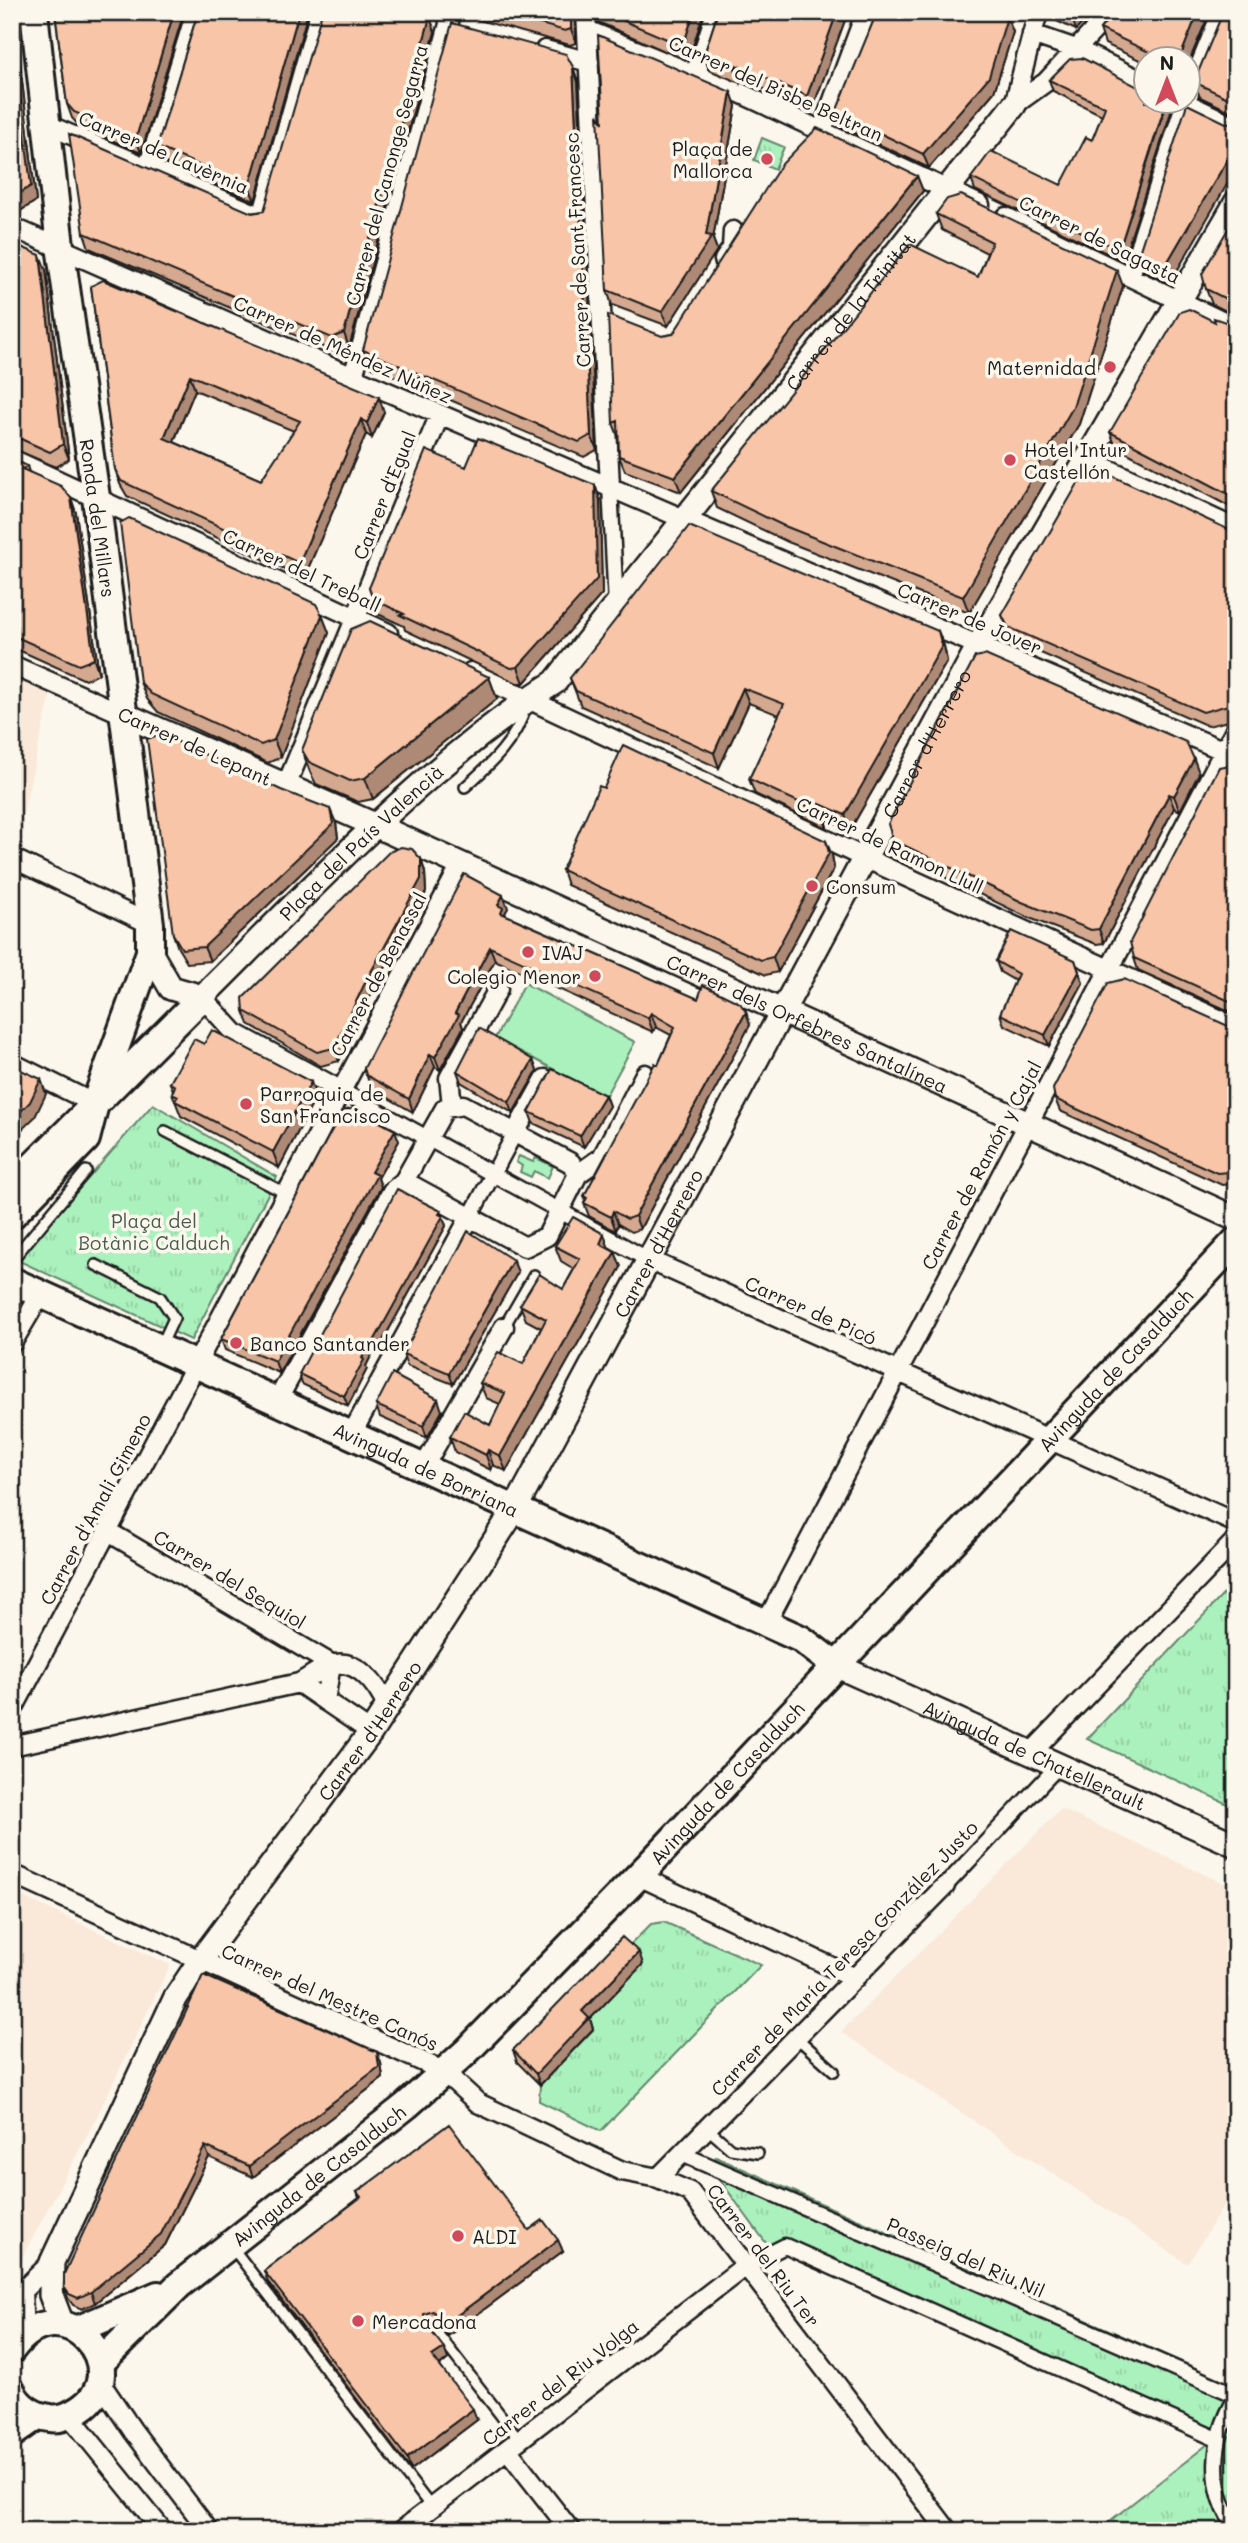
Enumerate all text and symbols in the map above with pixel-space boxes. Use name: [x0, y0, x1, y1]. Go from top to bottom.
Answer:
street label: Carrer del Bisbe Beltran: [665, 29, 887, 147]
street label: Carrer del Canonge Segarra: [339, 42, 433, 308]
north arrow: [1132, 46, 1202, 116]
text: N: [1160, 50, 1174, 75]
street label: Carrer de Lavèrnia: [75, 105, 253, 199]
street label: Carrer de Sant Francesc: [558, 132, 596, 368]
place label: Plaça de Mallorca: [672, 136, 753, 183]
marker: Plaça de Mallorca: [759, 151, 775, 167]
street label: Carrer de Sagasta: [1015, 189, 1185, 289]
street label: Carrer de la Trinitat: [779, 227, 921, 395]
street label: Carrer de Méndez Núñez: [230, 289, 456, 409]
place label: Maternidad: [987, 355, 1096, 380]
marker: Maternidad: [1102, 359, 1118, 375]
street label: Carrer d'Egual: [347, 427, 421, 563]
street label: Ronda del Millars: [75, 437, 121, 599]
place label: Hotel Intur Castellón: [1024, 437, 1127, 484]
marker: Hotel Intur Castellón: [1002, 452, 1018, 468]
street label: Carrer del Treball: [219, 522, 385, 618]
street label: Carrer de Jover: [894, 576, 1046, 660]
street label: Carrer d'Herrero: [876, 665, 976, 822]
street label: Carrer de Lepant: [114, 701, 276, 791]
street label: Plaça del País Valencià: [273, 758, 448, 925]
street label: Carrer de Ramon Llull: [793, 791, 987, 899]
place label: Consum: [826, 874, 896, 899]
marker: Consum: [804, 878, 820, 894]
street label: Carrer de Benassal: [324, 887, 432, 1061]
place label: IVAJ: [542, 940, 584, 965]
marker: IVAJ: [520, 944, 536, 960]
street label: Carrer dels Orfebres Santalínea: [663, 948, 952, 1098]
place label: Colegio Menor: [447, 964, 581, 989]
marker: Colegio Menor: [587, 968, 603, 984]
street label: Carrer de Ramón y Cajal: [915, 1056, 1047, 1274]
place label: Parroquia de San Francisco: [260, 1081, 390, 1128]
marker: Parroquia de San Francisco: [238, 1096, 254, 1112]
street label: Carrer d'Herrero: [608, 1164, 708, 1322]
park label: Plaça del Botànic Calduch: [78, 1208, 230, 1255]
street label: Carrer de Picó: [741, 1270, 881, 1350]
street label: Avinguda de Casalduch: [1032, 1283, 1198, 1456]
place label: Banco Santander: [250, 1331, 410, 1356]
marker: Banco Santander: [228, 1335, 244, 1351]
street label: Carrer d'Amali Gimeno: [34, 1409, 156, 1609]
street label: Avinguda de Borriana: [330, 1416, 523, 1522]
street label: Carrer del Sequiol: [149, 1524, 311, 1634]
street label: Carrer d'Herrero: [312, 1656, 426, 1805]
street label: Avinguda de Chatellerault: [919, 1694, 1150, 1816]
street label: Avinguda de Casalduch: [644, 1696, 809, 1869]
street label: Carrer de María Teresa González Justo: [705, 1815, 983, 2101]
street label: Carrer del Mestre Canós: [218, 1938, 442, 2056]
street label: Avinguda de Casalduch: [226, 2099, 410, 2251]
street label: Carrer del Riu Ter: [702, 2178, 826, 2332]
street label: Passeig del Riu Nil: [883, 2211, 1049, 2303]
place label: ALDI: [472, 2224, 517, 2249]
marker: ALDI: [450, 2228, 466, 2244]
place label: Mercadona: [372, 2309, 477, 2334]
marker: Mercadona: [350, 2313, 366, 2329]
street label: Carrer del Riu Volga: [477, 2313, 643, 2451]

